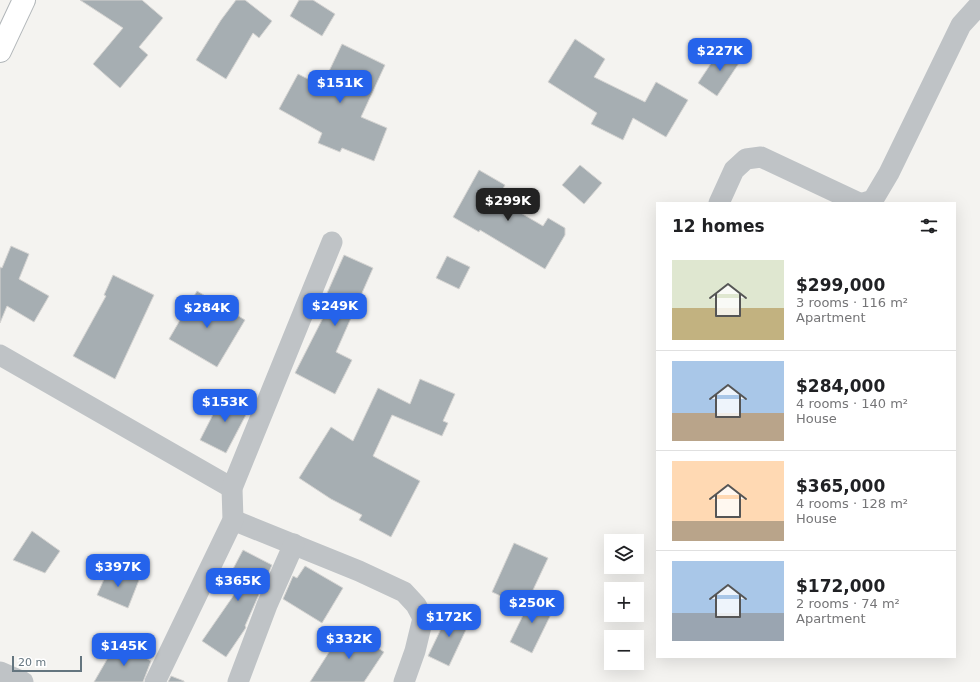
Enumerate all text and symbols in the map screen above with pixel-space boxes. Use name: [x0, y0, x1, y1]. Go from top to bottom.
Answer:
pin: $227K: [692, 38, 748, 72]
text: $227K: [697, 43, 743, 58]
pin: $151K: [312, 70, 368, 104]
text: $151K: [317, 75, 363, 90]
pin: $299K: [480, 188, 536, 222]
text: $299K: [485, 193, 531, 208]
icon: filters: [918, 215, 940, 237]
text: 12 homes: [672, 216, 765, 236]
text: $299,000: [796, 275, 885, 295]
icon: home: [704, 276, 752, 324]
pin: $249K: [307, 293, 363, 327]
pin: $284K: [179, 295, 235, 329]
text: 3 rooms · 116 m²: [796, 295, 908, 310]
text: $249K: [312, 298, 358, 313]
text: $284K: [184, 300, 230, 315]
text: Apartment: [796, 310, 866, 325]
text: $284,000: [796, 376, 885, 396]
icon: home: [704, 377, 752, 425]
pin: $153K: [197, 389, 253, 423]
text: $153K: [202, 394, 248, 409]
text: 4 rooms · 140 m²: [796, 396, 908, 411]
text: House: [796, 411, 837, 426]
text: $365,000: [796, 476, 885, 496]
icon: home: [704, 477, 752, 525]
text: 4 rooms · 128 m²: [796, 496, 908, 511]
text: House: [796, 511, 837, 526]
map controls: [604, 534, 644, 670]
button: layers: [604, 534, 644, 574]
pin: $397K: [90, 554, 146, 588]
text: $397K: [95, 559, 141, 574]
pin: $365K: [210, 568, 266, 602]
text: $365K: [215, 573, 261, 588]
text: $172,000: [796, 576, 885, 596]
icon: home: [704, 577, 752, 625]
button: +: [604, 582, 644, 622]
pin: $250K: [504, 590, 560, 624]
text: $250K: [509, 595, 555, 610]
text: 2 rooms · 74 m²: [796, 596, 900, 611]
pin: $172K: [421, 604, 477, 638]
text: $172K: [426, 609, 472, 624]
text: Apartment: [796, 611, 866, 626]
pin: $332K: [321, 626, 377, 660]
button: −: [604, 630, 644, 670]
text: $332K: [326, 631, 372, 646]
pin: $145K: [96, 633, 152, 667]
text: $145K: [101, 638, 147, 653]
scale bar: [12, 654, 82, 673]
text: 20 m: [18, 656, 46, 669]

